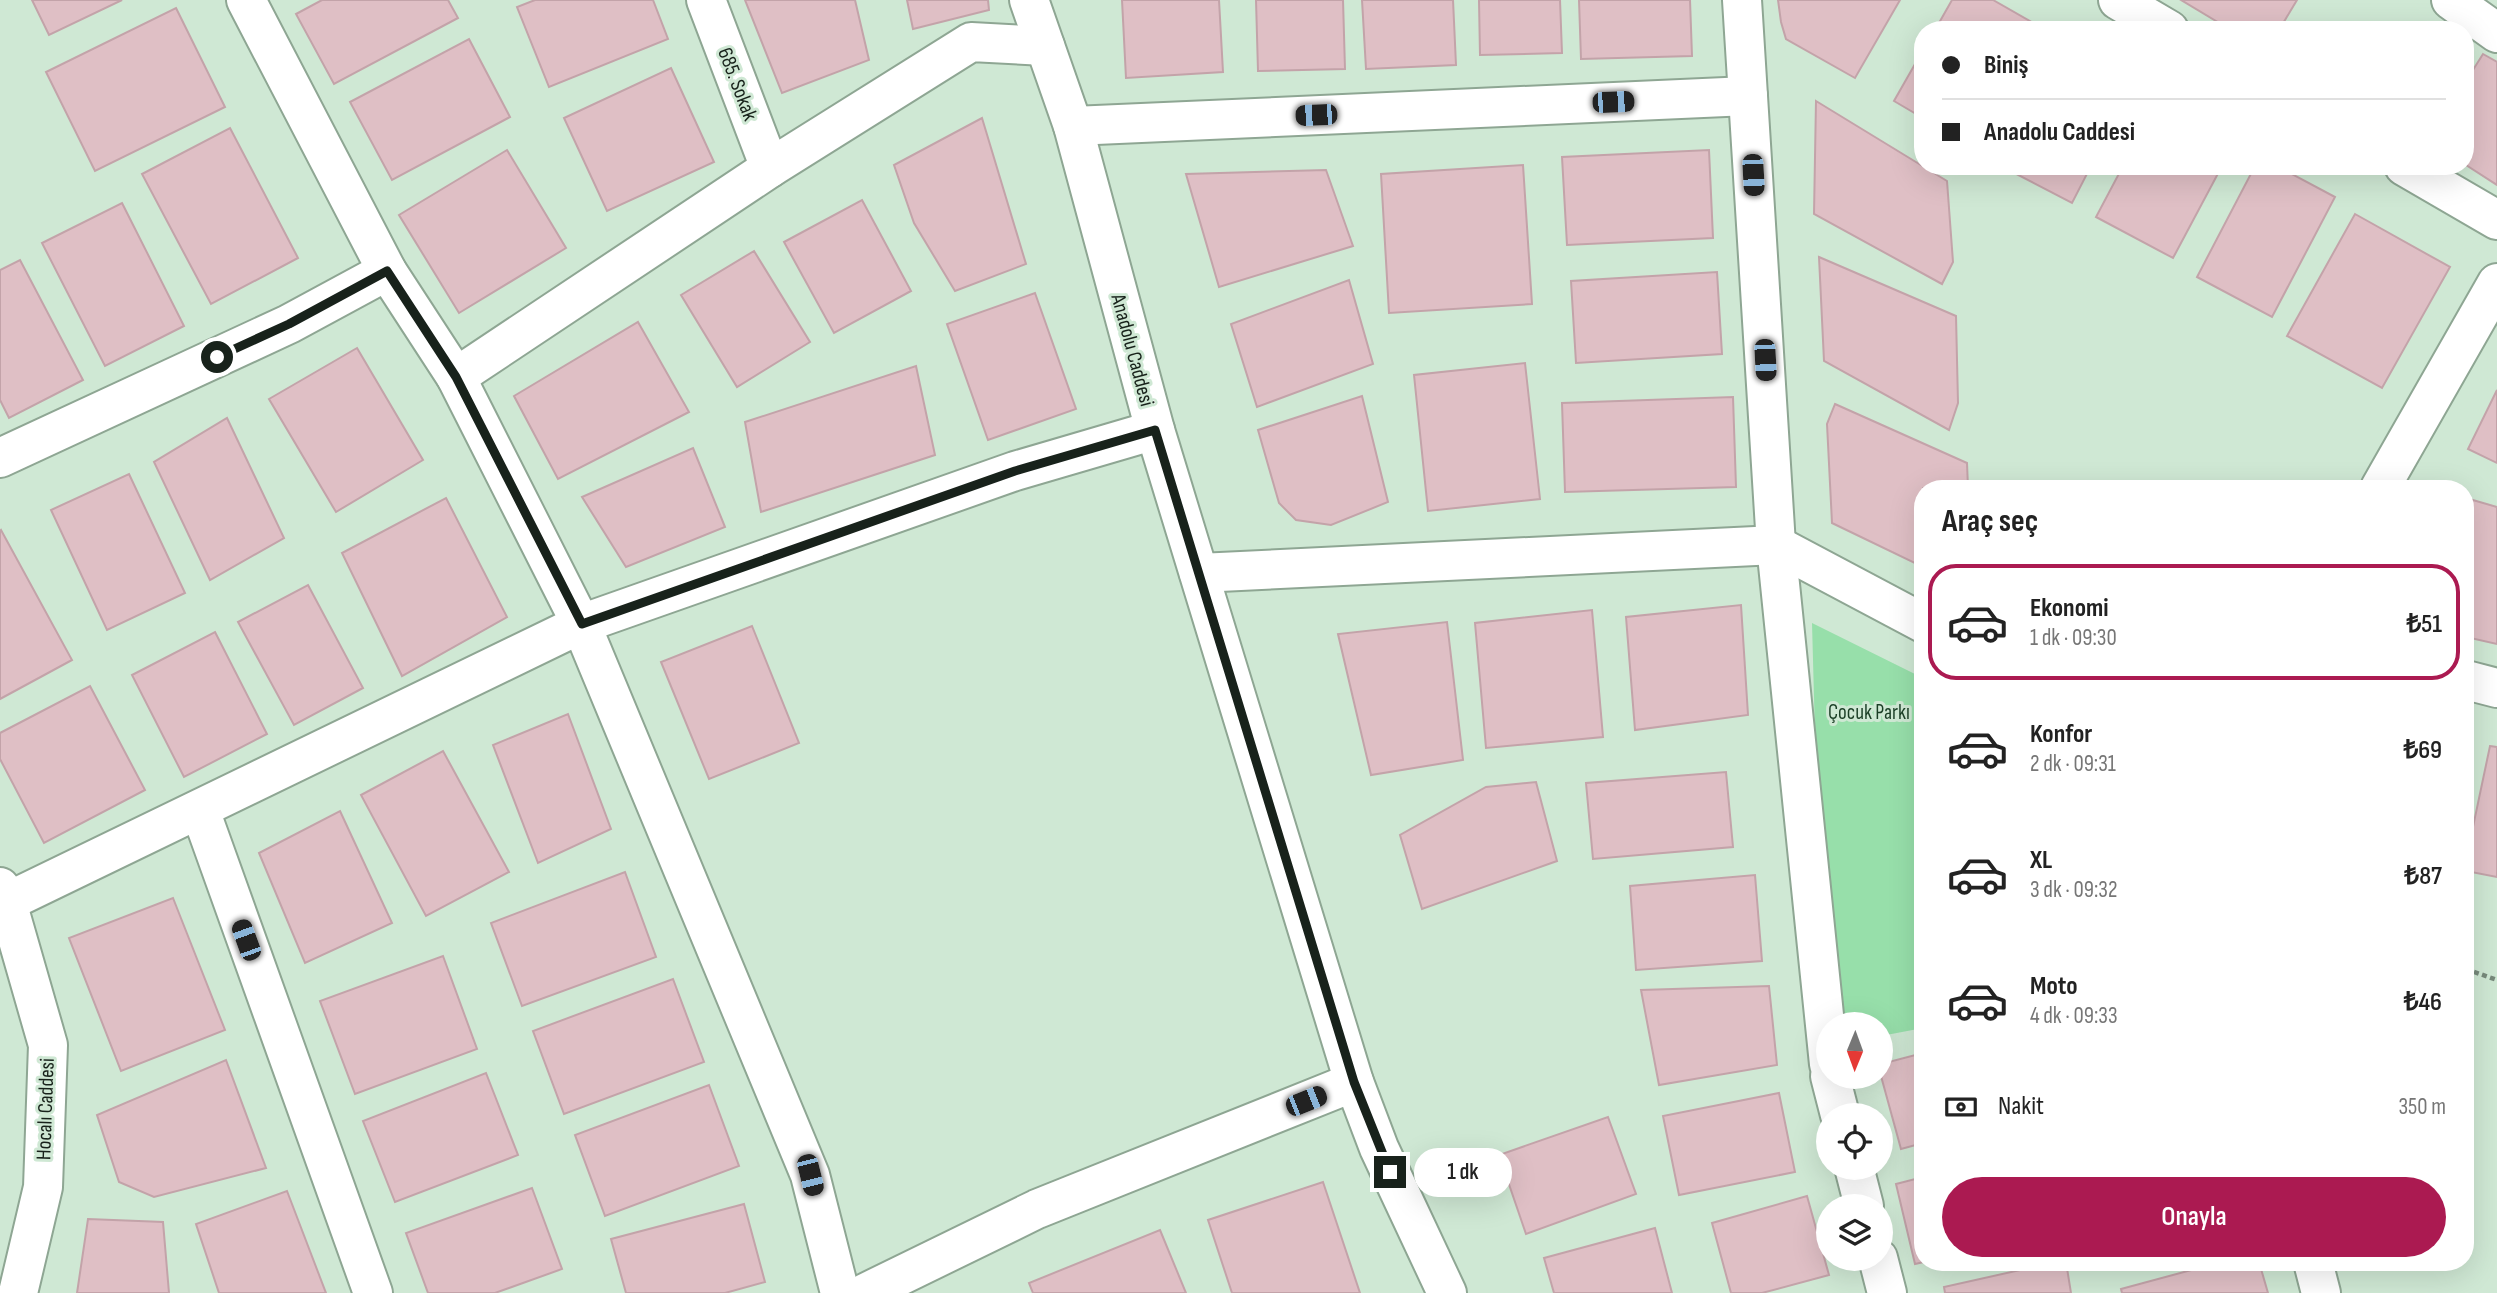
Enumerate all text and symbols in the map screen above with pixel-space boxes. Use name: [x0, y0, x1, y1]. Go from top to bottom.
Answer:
street label: 685. Sokak: [712, 44, 763, 124]
text: Biniş: [1984, 50, 2028, 81]
car: [1592, 91, 1635, 113]
car: [1295, 104, 1338, 126]
text: Anadolu Caddesi: [1984, 117, 2135, 148]
car: [1742, 153, 1765, 197]
street label: Anadolu Caddesi: [1105, 290, 1160, 409]
car: [1754, 338, 1777, 382]
route start: [201, 341, 233, 373]
text: Araç seç: [1942, 502, 2038, 541]
icon: car: [1946, 591, 2009, 654]
text: Ekonomi: [2030, 593, 2109, 624]
text: ₺51: [2406, 609, 2442, 640]
text: 1 dk · 09:30: [2030, 624, 2117, 652]
park label: Çocuk Parkı: [1828, 700, 1910, 725]
icon: car: [1946, 717, 2009, 780]
text: Konfor: [2030, 719, 2092, 750]
text: ₺69: [2403, 735, 2442, 766]
text: 2 dk · 09:31: [2030, 750, 2116, 778]
icon: car: [1946, 843, 2009, 906]
text: XL: [2030, 845, 2052, 876]
text: ₺87: [2404, 861, 2442, 892]
text: 3 dk · 09:32: [2030, 876, 2118, 904]
car: [229, 917, 264, 963]
icon: car: [1946, 969, 2009, 1032]
text: Moto: [2030, 971, 2078, 1002]
text: ₺46: [2404, 987, 2442, 1018]
text: 4 dk · 09:33: [2030, 1002, 2118, 1030]
north arrow: [1816, 1012, 1894, 1088]
map controls: [1816, 1012, 1893, 1271]
street label: Hocalı Caddesi: [31, 1058, 60, 1160]
car: [1283, 1083, 1330, 1119]
icon: cash: [1942, 1088, 1980, 1126]
text: Nakit: [1998, 1091, 2044, 1122]
text: 350 m: [2398, 1093, 2446, 1121]
button: locate: [1816, 1103, 1893, 1180]
callout: 1 dk: [1414, 1148, 1512, 1196]
car: [795, 1152, 826, 1198]
route end: [1374, 1156, 1406, 1188]
text: 1 dk: [1447, 1158, 1479, 1186]
button: Onayla: [1942, 1177, 2446, 1257]
button: layers: [1816, 1194, 1893, 1271]

